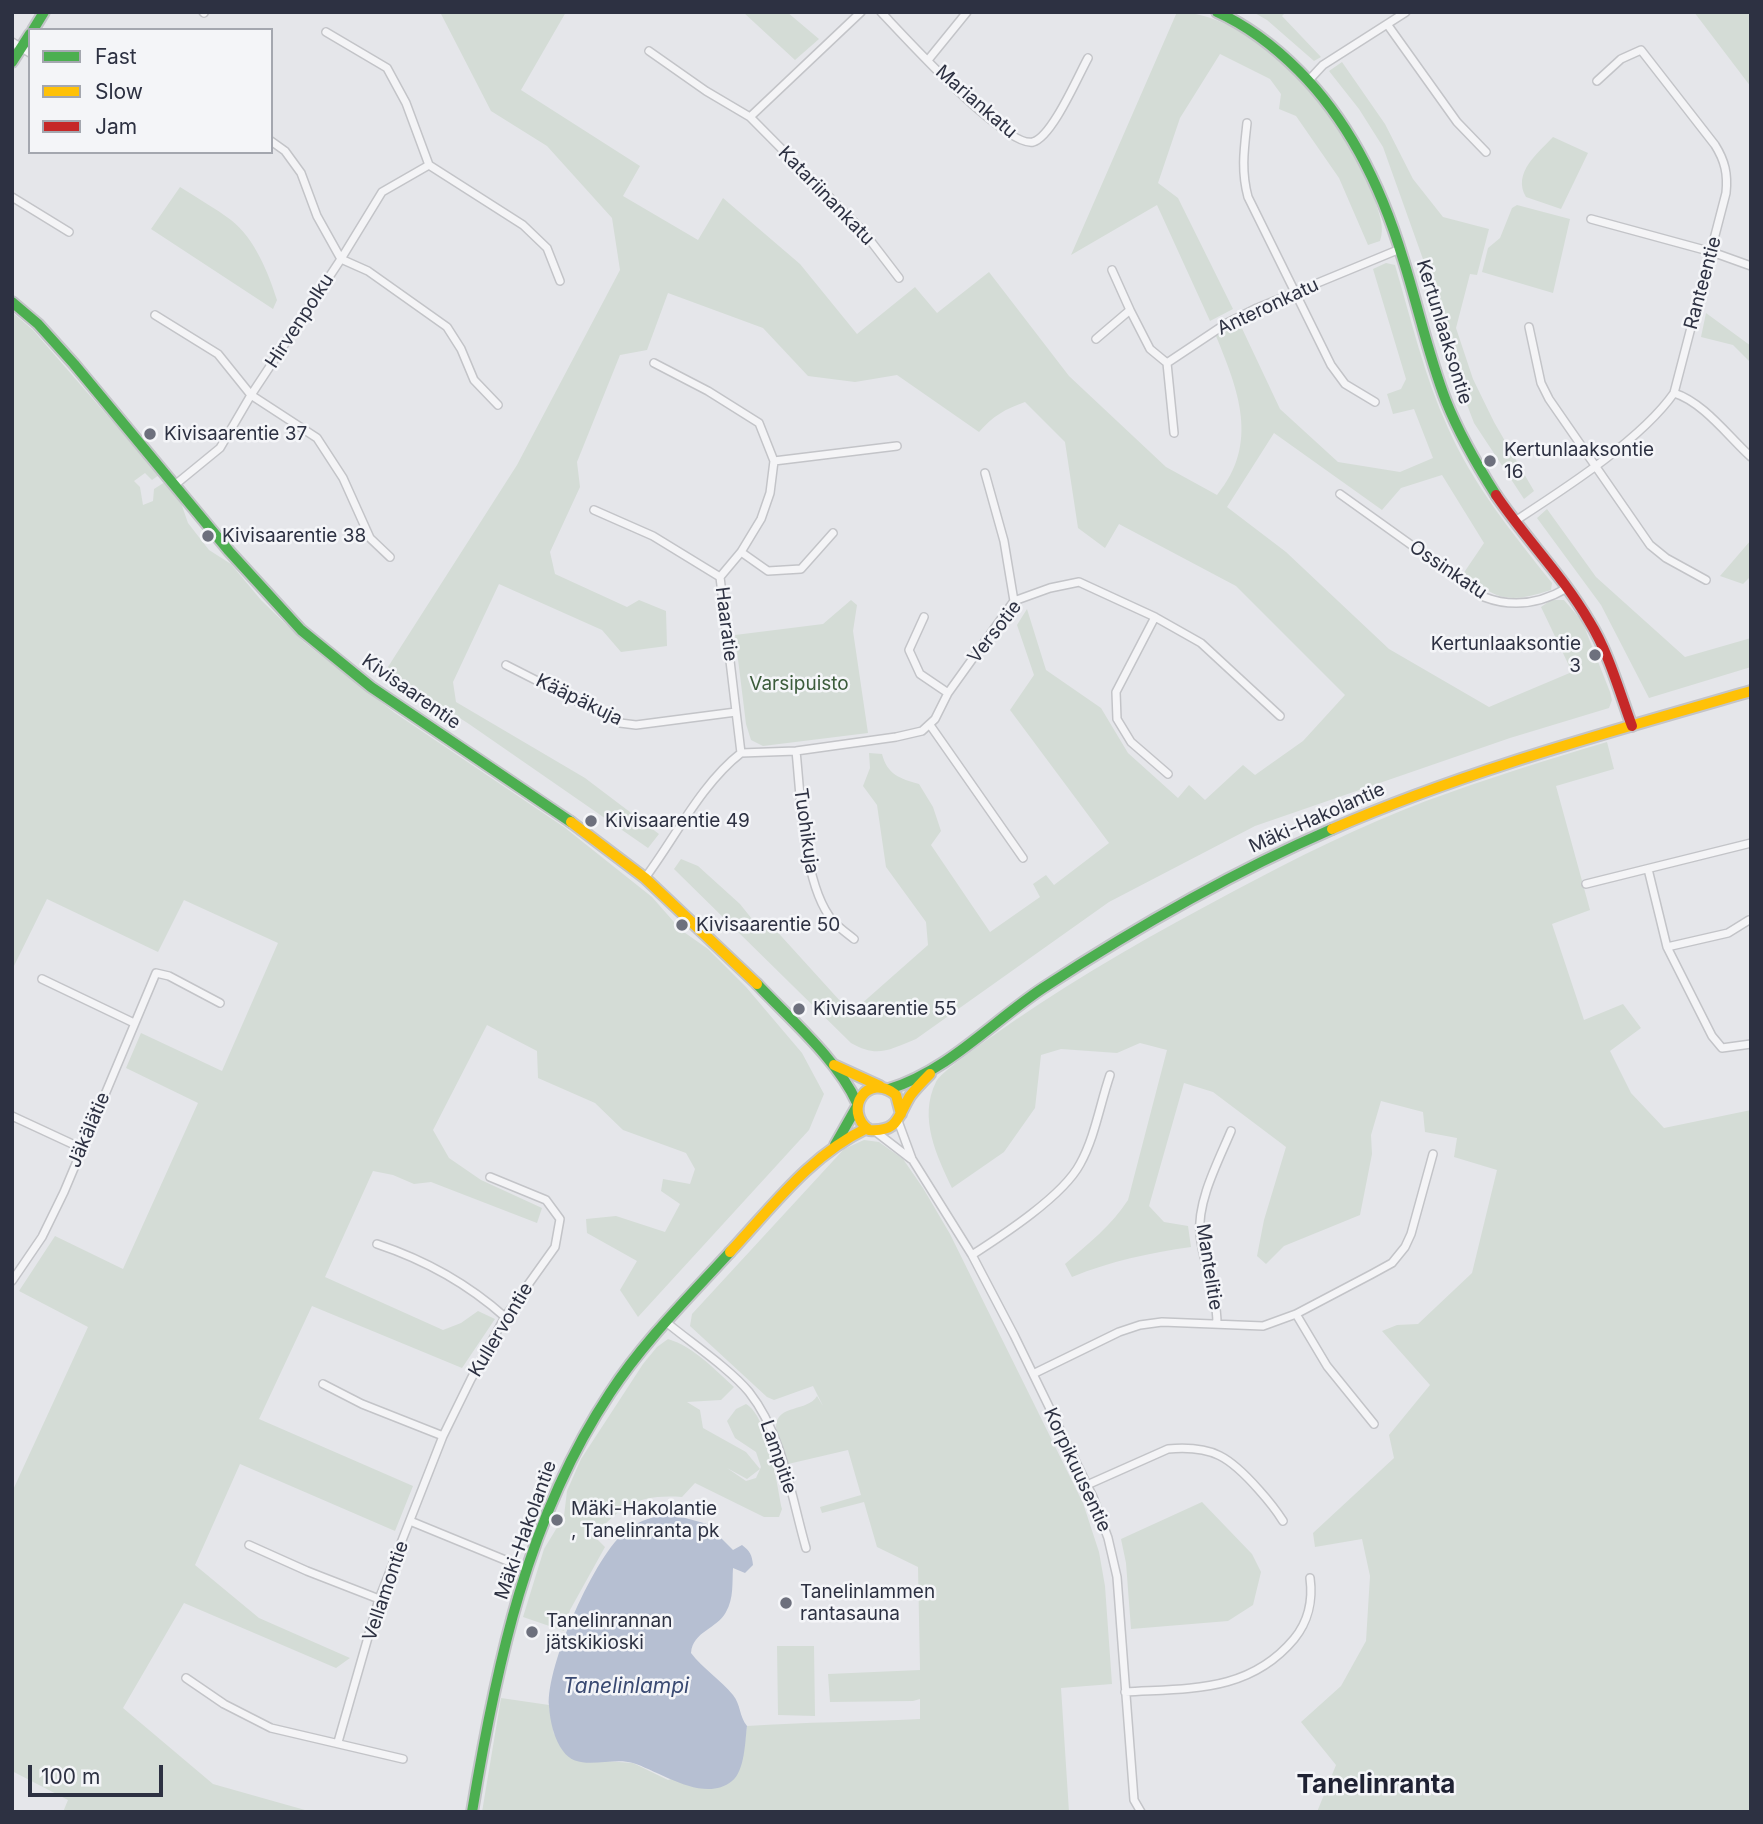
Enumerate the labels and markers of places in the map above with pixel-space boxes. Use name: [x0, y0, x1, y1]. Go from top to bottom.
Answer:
place label: Kivisaarentie 37: [164, 423, 307, 445]
marker: Kivisaarentie 37: [142, 426, 158, 442]
place label: Kertunlaaksontie 16: [1504, 439, 1654, 483]
marker: Kertunlaaksontie 16: [1482, 453, 1498, 469]
place label: Kivisaarentie 38: [222, 525, 366, 547]
marker: Kivisaarentie 38: [200, 528, 216, 544]
place label: Kertunlaaksontie 3: [1431, 633, 1581, 677]
marker: Kertunlaaksontie 3: [1587, 647, 1603, 663]
place label: Kivisaarentie 49: [605, 810, 750, 832]
marker: Kivisaarentie 49: [583, 813, 599, 829]
place label: Kivisaarentie 50: [696, 914, 840, 936]
marker: Kivisaarentie 50: [674, 917, 690, 933]
place label: Kivisaarentie 55: [813, 998, 957, 1020]
marker: Kivisaarentie 55: [791, 1001, 807, 1017]
place label: Mäki-Hakolantie , Tanelinranta pk: [571, 1498, 720, 1542]
marker: Mäki-Hakolantie , Tanelinranta pk: [549, 1512, 565, 1528]
place label: Tanelinlammen rantasauna: [800, 1581, 935, 1625]
marker: Tanelinlammen rantasauna: [778, 1595, 794, 1611]
place label: Tanelinrannan jätskikioski: [546, 1610, 672, 1654]
marker: Tanelinrannan jätskikioski: [524, 1624, 540, 1640]

